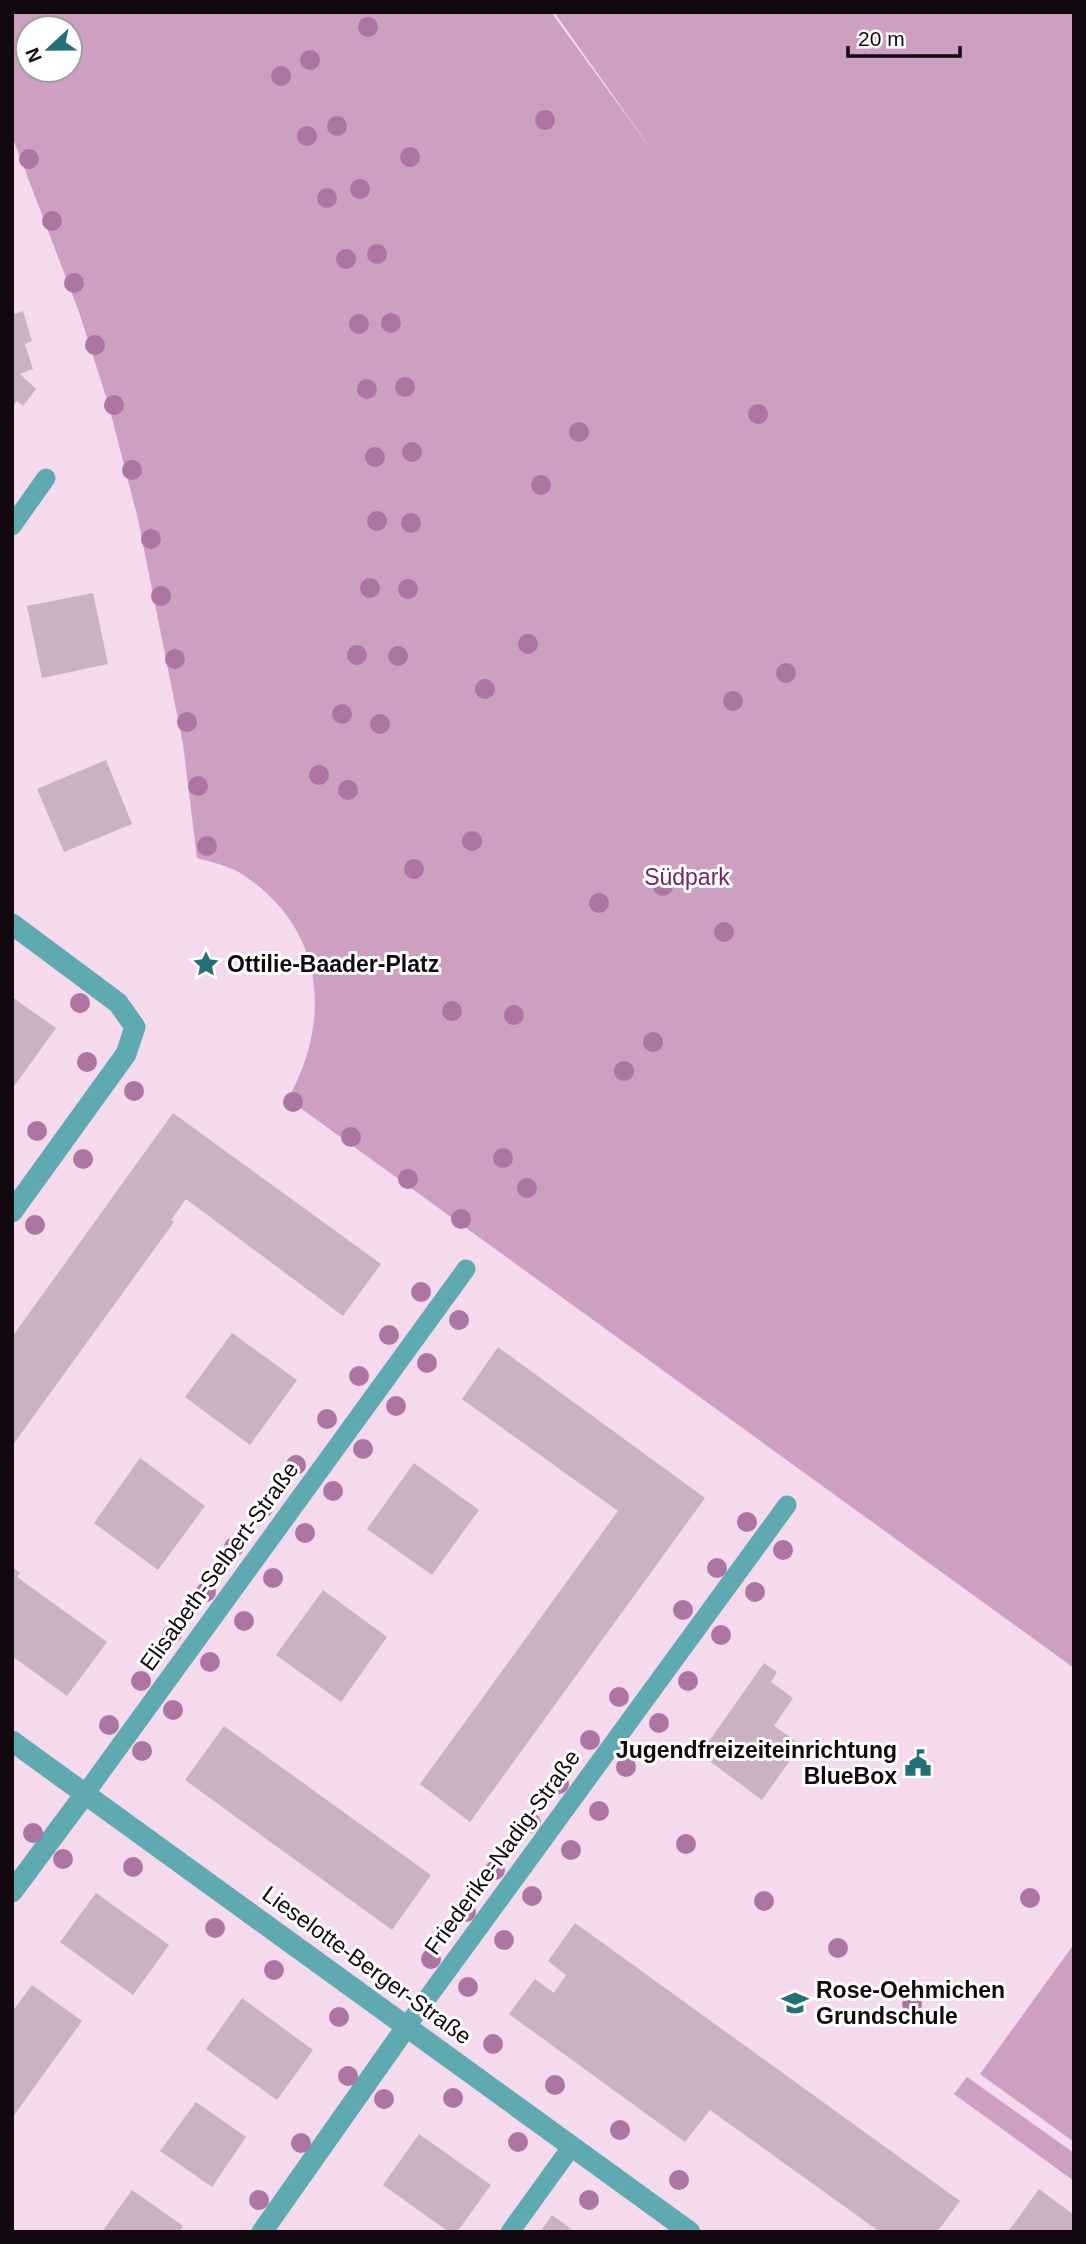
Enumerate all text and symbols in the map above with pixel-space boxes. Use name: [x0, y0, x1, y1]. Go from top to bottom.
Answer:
north arrow: [14, 14, 84, 84]
scale bar: [848, 14, 960, 58]
text: 20 m: [858, 27, 905, 50]
text: N: [21, 45, 46, 65]
park label: Südpark: [644, 864, 730, 890]
place icon: Ottilie-Baader-Platz: [191, 949, 221, 979]
place label: Ottilie-Baader-Platz: [227, 951, 439, 977]
street label: Elisabeth-Selbert-Straße: [134, 1456, 304, 1676]
place label: Jugendfreizeiteinrichtung BlueBox: [616, 1737, 897, 1789]
street label: Friederike-Nadig-Straße: [419, 1745, 585, 1959]
public building icon: Jugendfreizeiteinrichtung BlueBox: [903, 1748, 933, 1778]
street label: Lieselotte-Berger-Straße: [257, 1880, 477, 2050]
place label: Rose-Oehmichen Grundschule: [816, 1977, 1005, 2029]
school or university icon: Rose-Oehmichen Grundschule: [780, 1988, 810, 2018]

